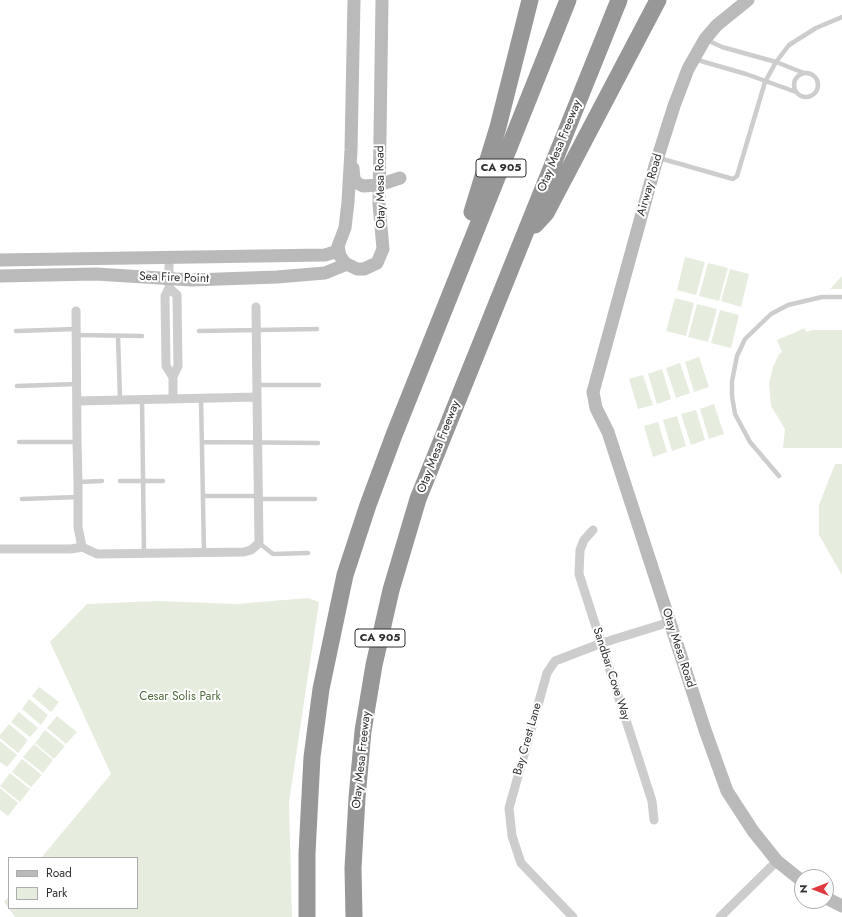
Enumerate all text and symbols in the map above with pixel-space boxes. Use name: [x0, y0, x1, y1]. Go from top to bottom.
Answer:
street label: Otay Mesa Freeway: [535, 98, 585, 194]
street label: Otay Mesa Road: [373, 145, 389, 229]
street label: Airway Road: [634, 152, 666, 218]
road number: CA 905: [476, 159, 526, 177]
street label: Sea Fire Point: [139, 270, 209, 286]
street label: Otay Mesa Freeway: [415, 399, 463, 495]
street label: Otay Mesa Road: [658, 606, 698, 690]
street label: Sandbar Cove Way: [589, 626, 633, 722]
road number: CA 905: [355, 629, 405, 647]
park label: Cesar Solis Park: [139, 690, 221, 704]
street label: Bay Crest Lane: [511, 701, 545, 777]
street label: Otay Mesa Freeway: [350, 710, 374, 810]
legend: [8, 857, 138, 909]
text: Road: [46, 864, 72, 882]
north arrow: [794, 869, 834, 909]
text: Park: [46, 884, 67, 902]
text: N: [795, 885, 811, 893]

